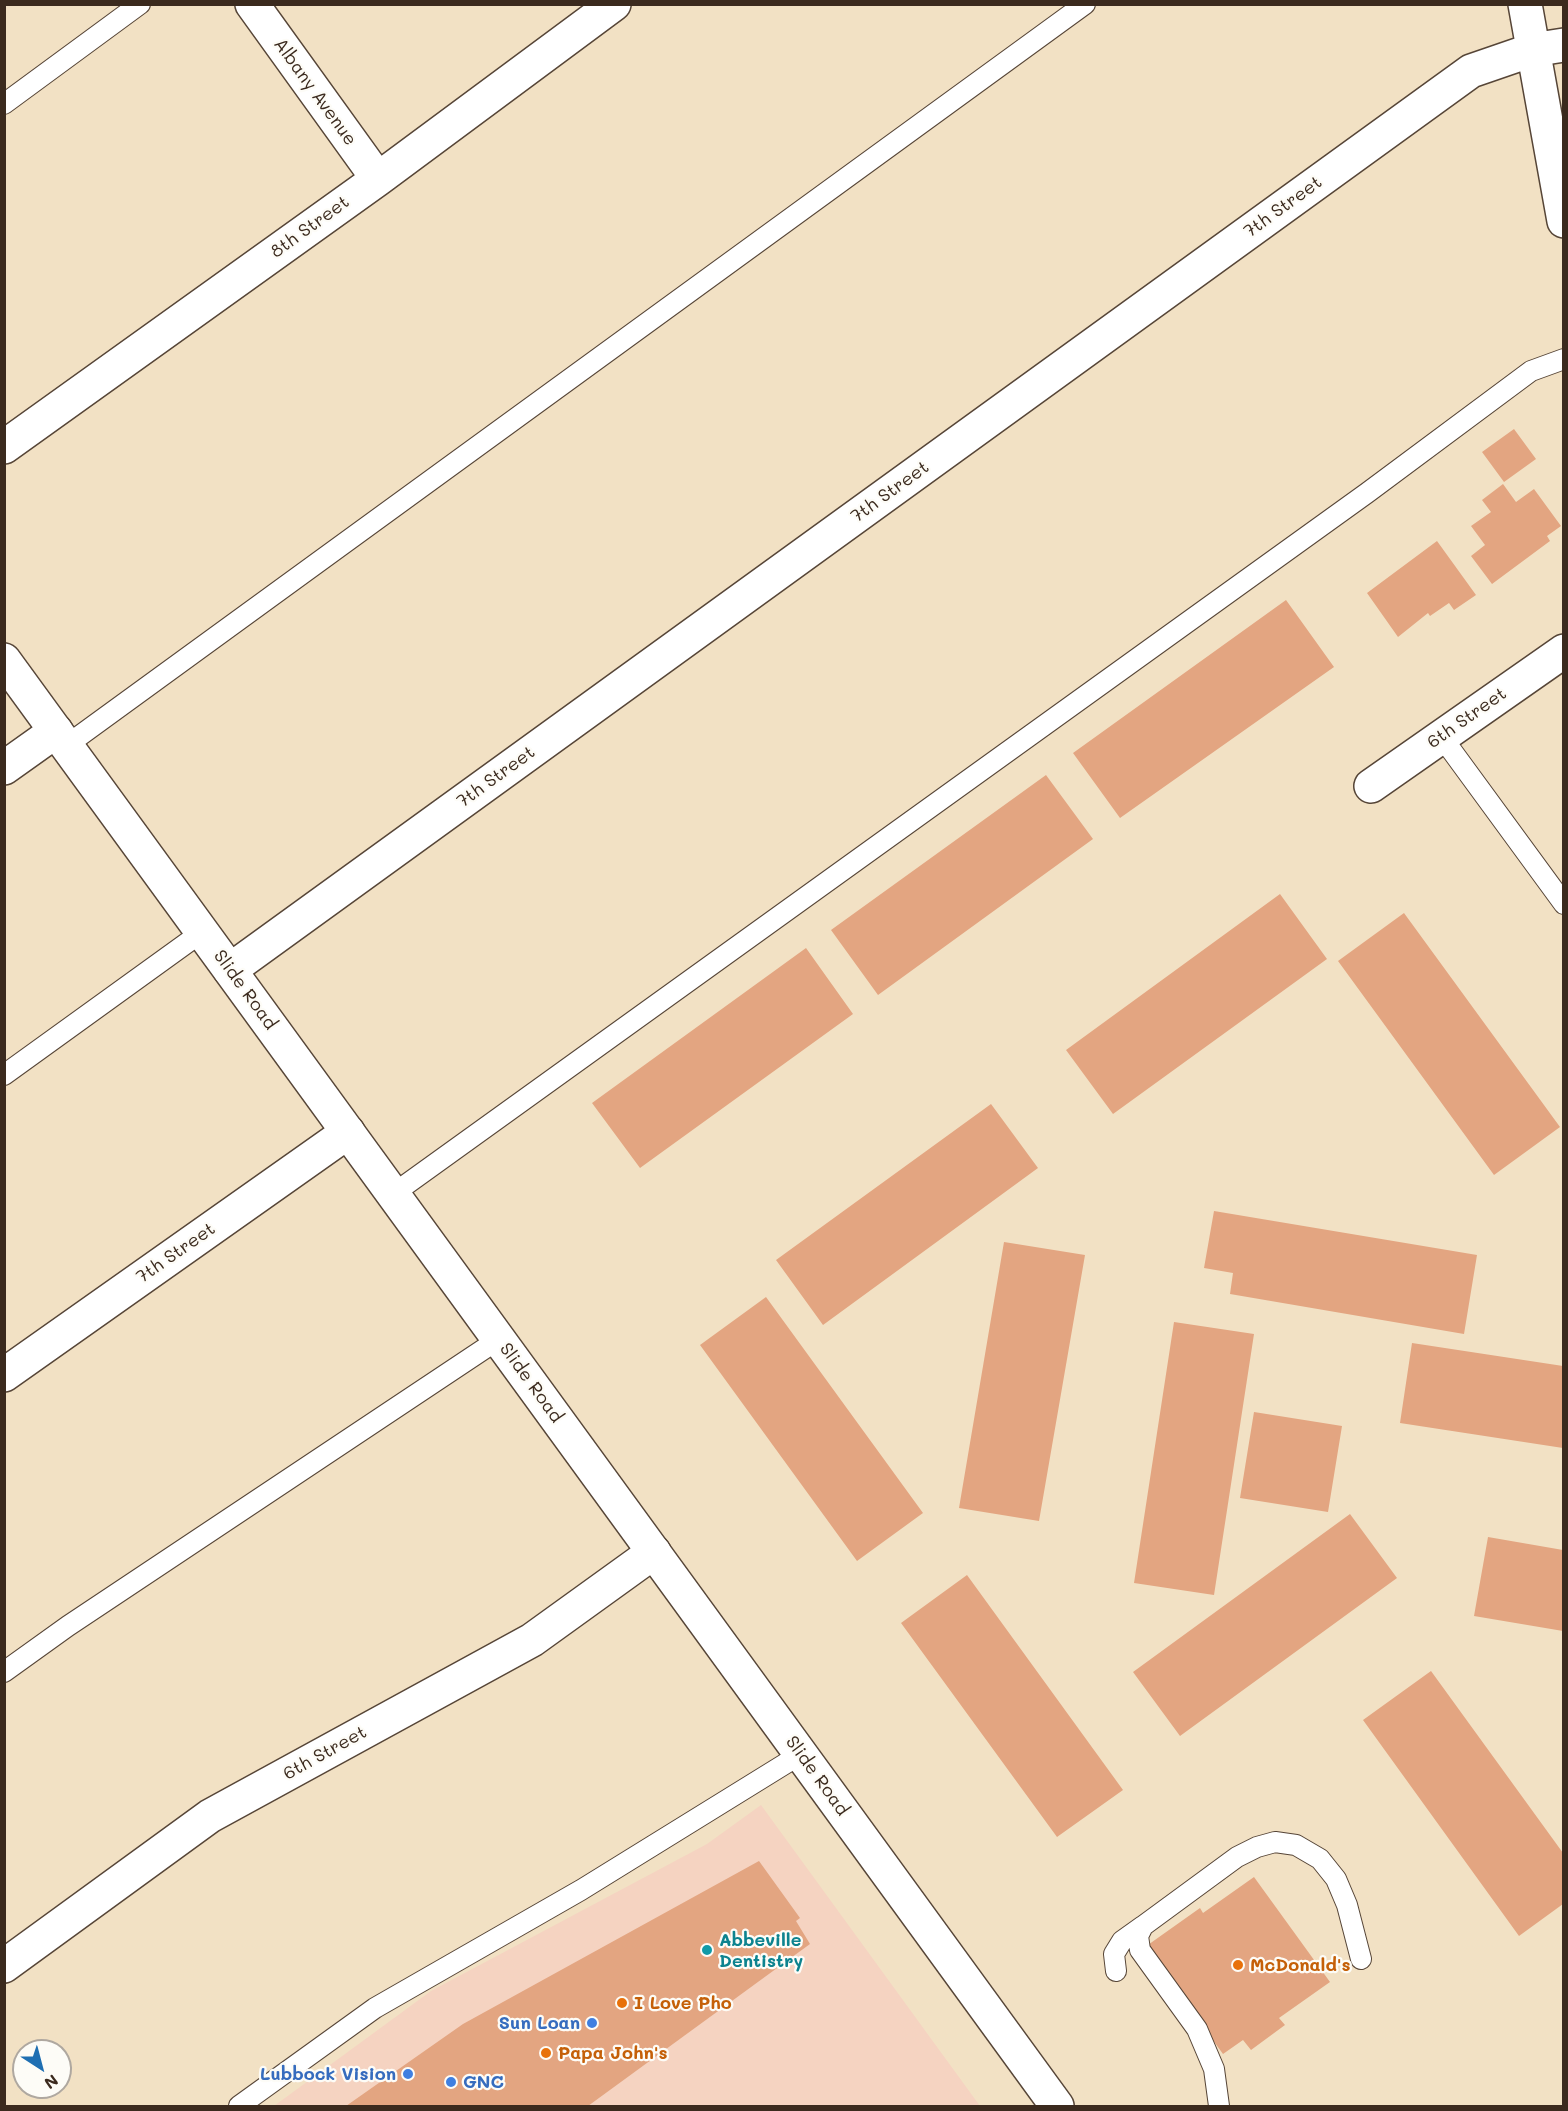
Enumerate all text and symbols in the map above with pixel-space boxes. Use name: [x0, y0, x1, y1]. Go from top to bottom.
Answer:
street label: Albany Avenue: [269, 34, 361, 150]
street label: 7th Street: [1240, 171, 1326, 243]
street label: 8th Street: [266, 191, 354, 263]
street label: 7th Street: [847, 456, 933, 528]
street label: 6th Street: [1423, 683, 1511, 753]
street label: 7th Street: [453, 741, 539, 813]
street label: Slide Road: [209, 946, 281, 1034]
street label: 7th Street: [132, 1218, 220, 1288]
street label: Slide Road: [495, 1339, 567, 1427]
street label: 6th Street: [280, 1721, 370, 1785]
street label: Slide Road: [781, 1732, 853, 1820]
place label: Abbeville Dentistry: [719, 1929, 803, 1972]
marker: Abbeville Dentistry: [700, 1943, 714, 1957]
place label: McDonald's: [1250, 1954, 1351, 1976]
marker: McDonald's: [1231, 1958, 1245, 1972]
place label: I Love Pho: [634, 1992, 732, 2014]
marker: I Love Pho: [615, 1996, 629, 2010]
place label: Sun Loan: [499, 2012, 580, 2034]
marker: Sun Loan: [585, 2016, 599, 2030]
north arrow: [12, 2039, 72, 2099]
place label: Papa John's: [558, 2042, 668, 2064]
marker: Papa John's: [539, 2046, 553, 2060]
place label: Lubbock Vision: [260, 2063, 396, 2085]
marker: Lubbock Vision: [401, 2067, 415, 2081]
text: N: [41, 2070, 63, 2094]
place label: GNC: [463, 2071, 504, 2093]
marker: GNC: [444, 2075, 458, 2089]

